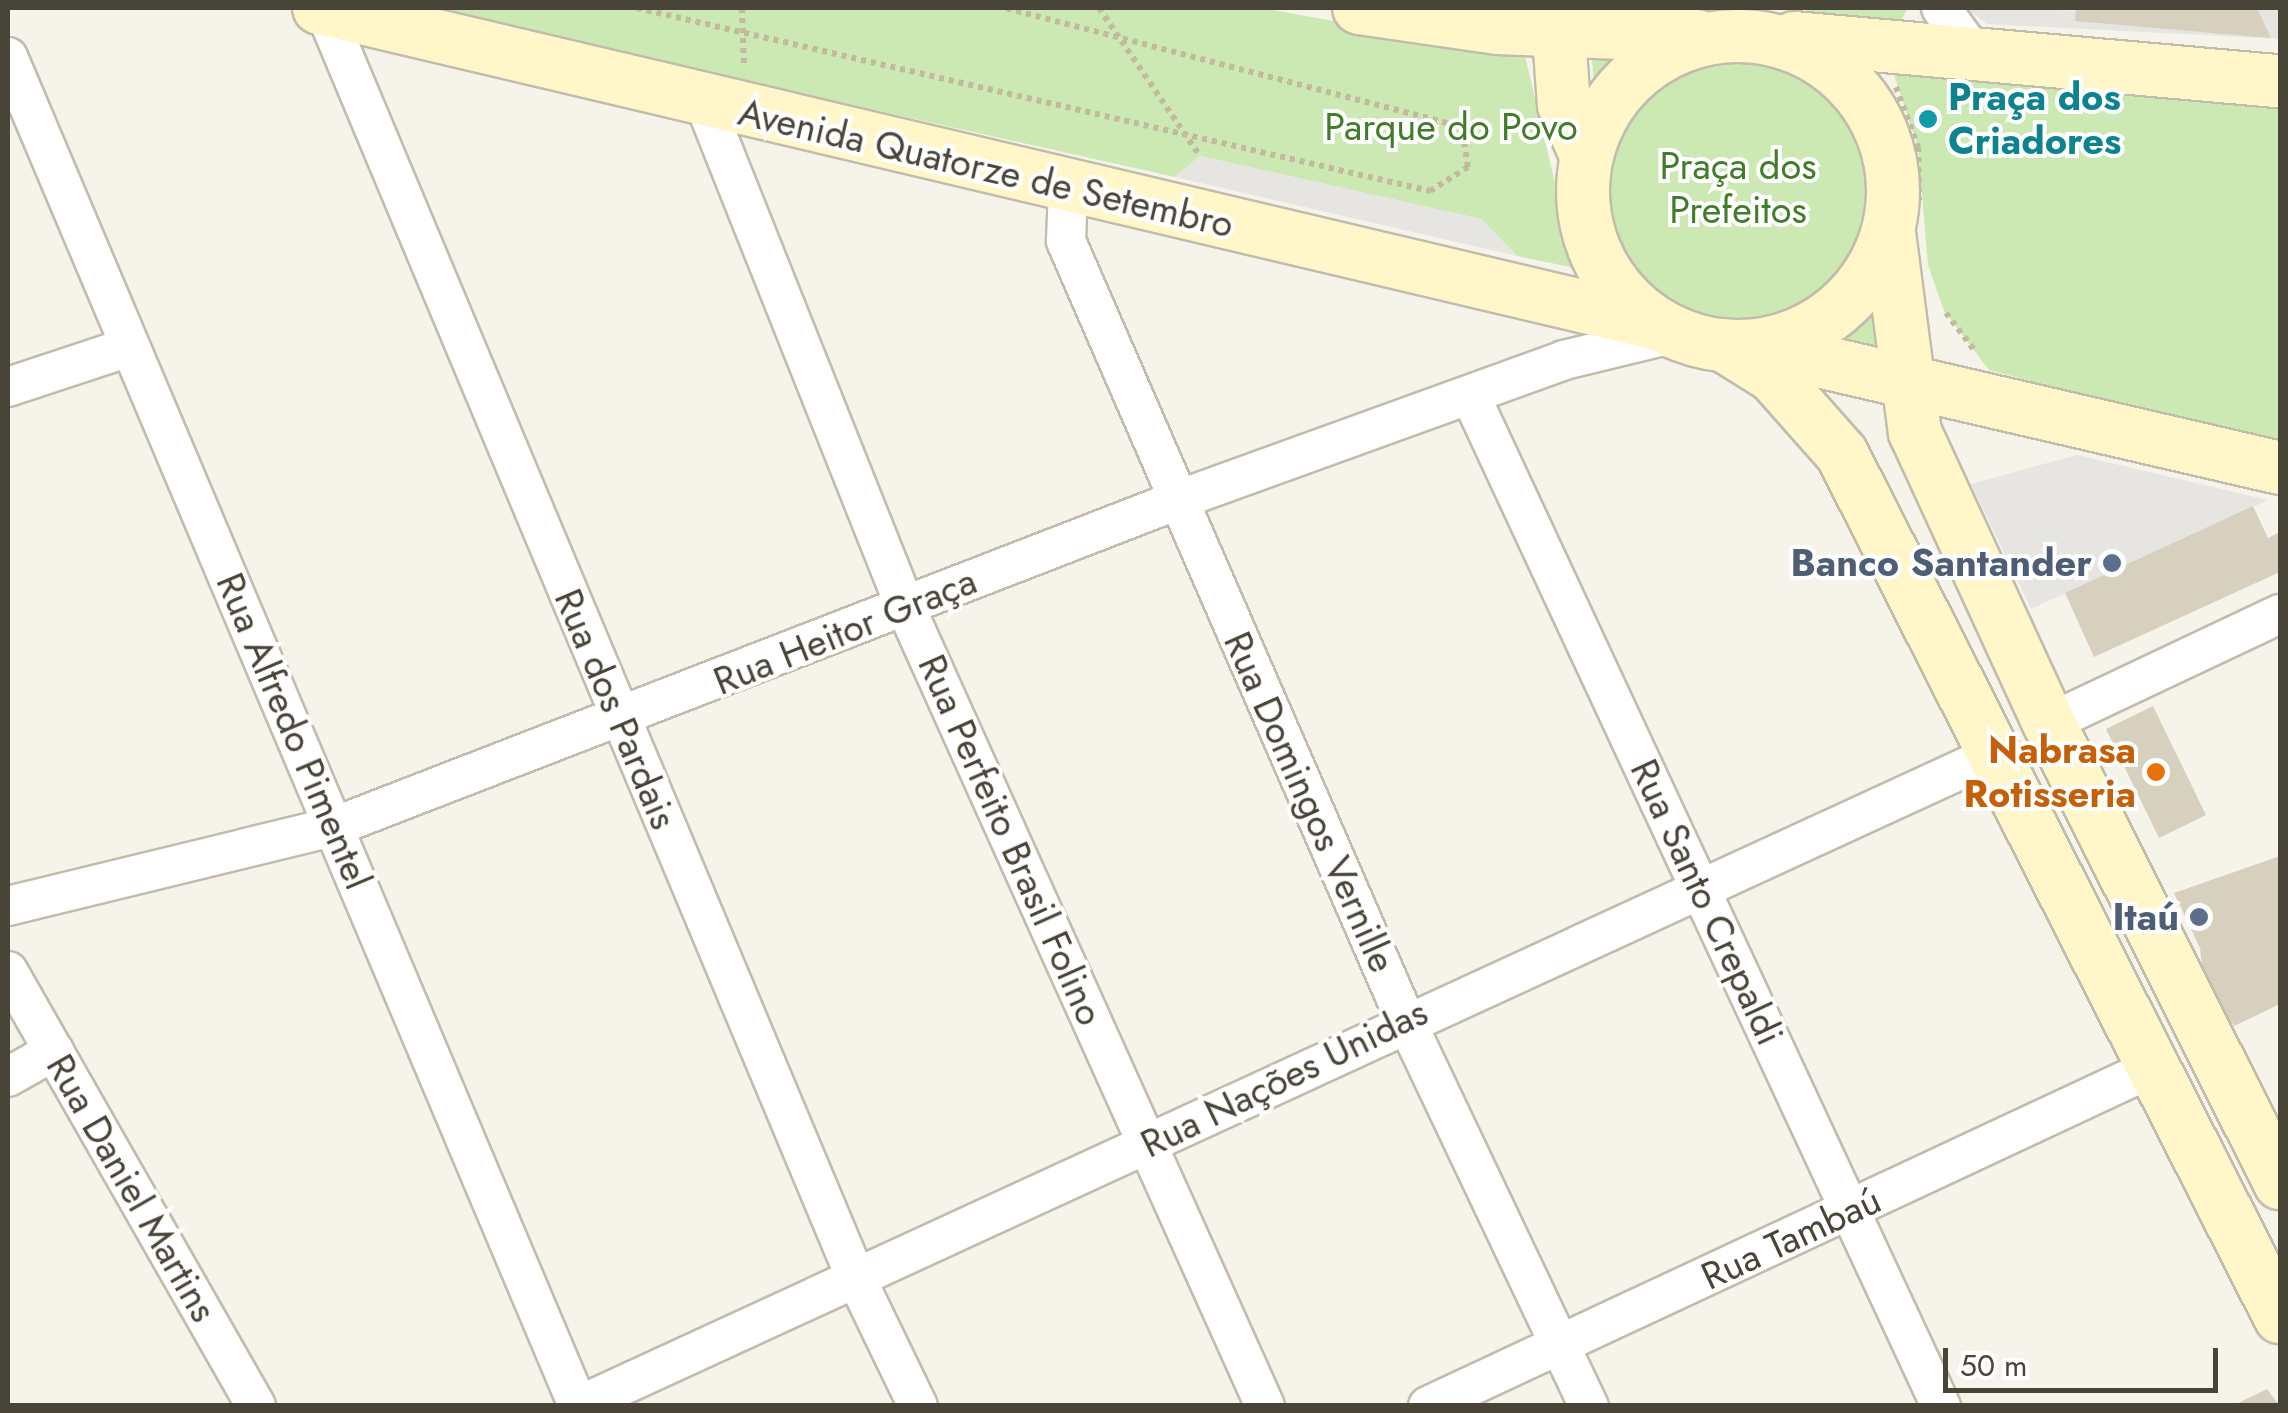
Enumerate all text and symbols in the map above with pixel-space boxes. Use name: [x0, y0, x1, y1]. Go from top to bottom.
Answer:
place label: Praça dos Criadores: [1948, 74, 2121, 163]
street label: Avenida Quatorze de Setembro: [734, 89, 1238, 247]
park label: Parque do Povo: [1324, 104, 1578, 150]
marker: Praça dos Criadores: [1917, 108, 1939, 130]
park label: Praça dos Prefeitos: [1660, 143, 1816, 232]
place label: Banco Santander: [1791, 540, 2092, 586]
marker: Banco Santander: [2101, 552, 2123, 574]
street label: Rua Heitor Graça: [707, 558, 983, 704]
street label: Rua Alfredo Pimentel: [207, 566, 381, 896]
street label: Rua dos Pardais: [545, 582, 687, 836]
street label: Rua Domingos Vernille: [1214, 625, 1406, 979]
street label: Rua Perfeito Brasil Folino: [909, 648, 1113, 1032]
place label: Nabrasa Rotisseria: [1963, 727, 2136, 816]
street label: Rua Santo Crepaldi: [1621, 752, 1793, 1052]
marker: Nabrasa Rotisseria: [2145, 761, 2167, 783]
place label: Itaú: [2112, 894, 2179, 940]
marker: Itaú: [2188, 906, 2210, 928]
street label: Rua Nações Unidas: [1133, 989, 1435, 1167]
street label: Rua Daniel Martins: [37, 1046, 227, 1330]
street label: Rua Tambaú: [1694, 1177, 1888, 1299]
scale bar: [1948, 1328, 2223, 1390]
text: 50 m: [1960, 1344, 2027, 1387]

